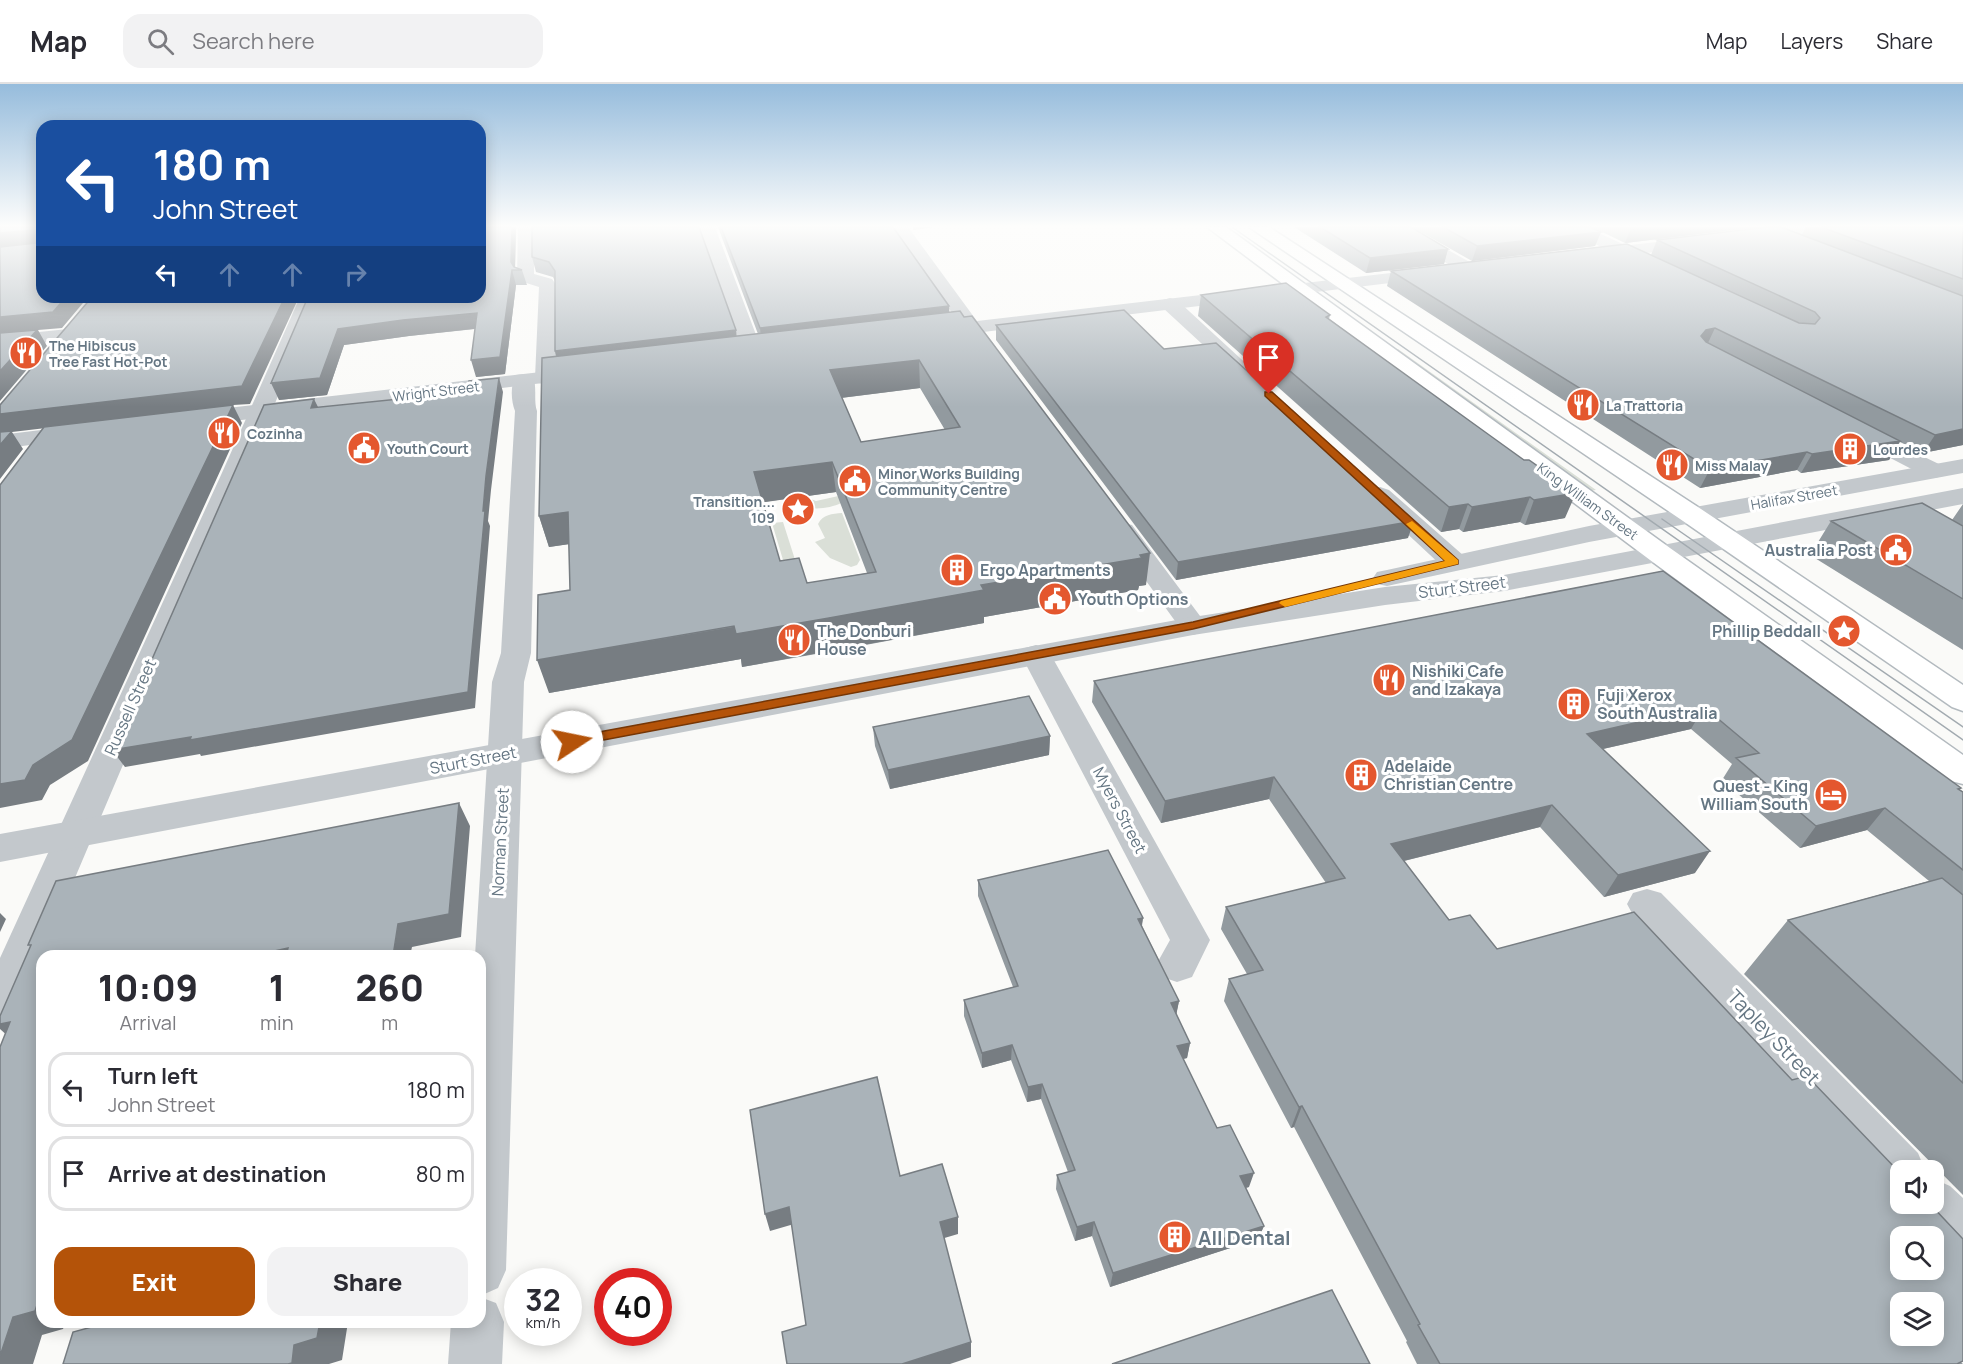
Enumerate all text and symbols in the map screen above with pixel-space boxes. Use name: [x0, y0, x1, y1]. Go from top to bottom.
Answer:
search box: [123, 14, 543, 68]
text: Map: [30, 22, 87, 60]
icon: search: [144, 25, 177, 58]
text: Search here: [192, 26, 315, 56]
text: Map: [1706, 27, 1747, 55]
text: Layers: [1780, 27, 1843, 55]
text: Share: [1876, 27, 1933, 55]
text: 180 m: [153, 135, 271, 193]
icon: left: [54, 144, 132, 222]
text: John Street: [153, 190, 298, 227]
icon: left: [150, 258, 183, 291]
icon: ahead: [213, 258, 246, 291]
icon: ahead: [276, 258, 309, 291]
icon: right: [339, 258, 372, 291]
pin: [1243, 332, 1294, 394]
restaurant icon: The Hibiscus Tree Fast Hot-Pot: [8, 335, 44, 371]
place label: The Hibiscus Tree Fast Hot-Pot: [49, 336, 168, 371]
icon: arrive: [1252, 341, 1285, 374]
street label: Wright Street: [391, 376, 481, 406]
restaurant icon: La Trattoria: [1565, 387, 1601, 423]
place label: La Trattoria: [1606, 396, 1683, 415]
restaurant icon: Cozinha: [206, 415, 242, 451]
place label: Cozinha: [247, 424, 303, 443]
public building icon: Youth Court: [346, 430, 382, 466]
building icon: Lourdes: [1832, 431, 1868, 467]
place label: Youth Court: [387, 439, 469, 458]
place label: Lourdes: [1873, 440, 1928, 459]
restaurant icon: Miss Malay: [1654, 447, 1690, 483]
place label: Miss Malay: [1695, 456, 1768, 475]
street label: King William Street: [1534, 458, 1643, 544]
public building icon: Minor Works Building Community Centre: [837, 463, 873, 499]
place label: Minor Works Building Community Centre: [878, 464, 1020, 499]
street label: Halifax Street: [1749, 480, 1839, 514]
place icon: Transition... 109: [780, 491, 816, 527]
place label: Transition... 109: [693, 492, 775, 527]
public building icon: Australia Post: [1878, 532, 1914, 568]
place label: Australia Post: [1765, 539, 1873, 561]
building icon: Ergo Apartments: [939, 552, 975, 588]
place label: Ergo Apartments: [980, 559, 1111, 581]
street label: Sturt Street: [1417, 571, 1507, 603]
public building icon: Youth Options: [1037, 581, 1073, 617]
place label: Youth Options: [1078, 588, 1189, 610]
place icon: Phillip Beddall: [1826, 613, 1862, 649]
place label: The Donburi House: [817, 620, 911, 660]
place label: Phillip Beddall: [1712, 620, 1821, 642]
restaurant icon: The Donburi House: [776, 622, 812, 658]
street label: Russell Street: [99, 655, 161, 759]
place label: Nishiki Cafe and Izakaya: [1412, 660, 1504, 700]
restaurant icon: Nishiki Cafe and Izakaya: [1371, 662, 1407, 698]
place label: Fuji Xerox South Australia: [1597, 684, 1717, 724]
building icon: Fuji Xerox South Australia: [1556, 686, 1592, 722]
position arrow: [540, 710, 604, 774]
street label: Sturt Street: [428, 741, 518, 779]
place label: Adelaide Christian Centre: [1384, 755, 1514, 795]
building icon: Adelaide Christian Centre: [1343, 757, 1379, 793]
street label: Myers Street: [1088, 763, 1152, 857]
place label: Quest - King William South: [1701, 775, 1808, 815]
hotel icon: Quest - King William South: [1813, 777, 1849, 813]
street label: Norman Street: [486, 787, 514, 897]
text: 10:09: [98, 963, 198, 1012]
text: 1: [269, 963, 285, 1012]
text: 260: [356, 963, 424, 1012]
street label: Tapley Street: [1722, 983, 1826, 1091]
text: Arrival: [119, 1009, 177, 1036]
text: min: [260, 1009, 294, 1036]
text: m: [381, 1009, 398, 1036]
text: Turn left: [108, 1061, 198, 1091]
icon: left: [57, 1073, 90, 1106]
text: 180 m: [407, 1075, 465, 1105]
text: John Street: [108, 1091, 216, 1118]
icon: arrive: [57, 1157, 90, 1190]
text: Arrive at destination: [108, 1159, 326, 1189]
text: 80 m: [416, 1159, 465, 1189]
map controls: [1890, 1160, 1944, 1346]
button: sound: [1890, 1160, 1944, 1214]
building icon: All Dental: [1157, 1219, 1193, 1255]
place label: All Dental: [1198, 1224, 1291, 1251]
button: search: [1890, 1226, 1944, 1280]
button: Exit: [54, 1247, 255, 1316]
button: Share: [267, 1247, 468, 1316]
speed limit sign: 40: [594, 1268, 672, 1346]
text: 32: [525, 1279, 561, 1320]
button: layers: [1890, 1292, 1944, 1346]
text: km/h: [526, 1312, 560, 1333]

